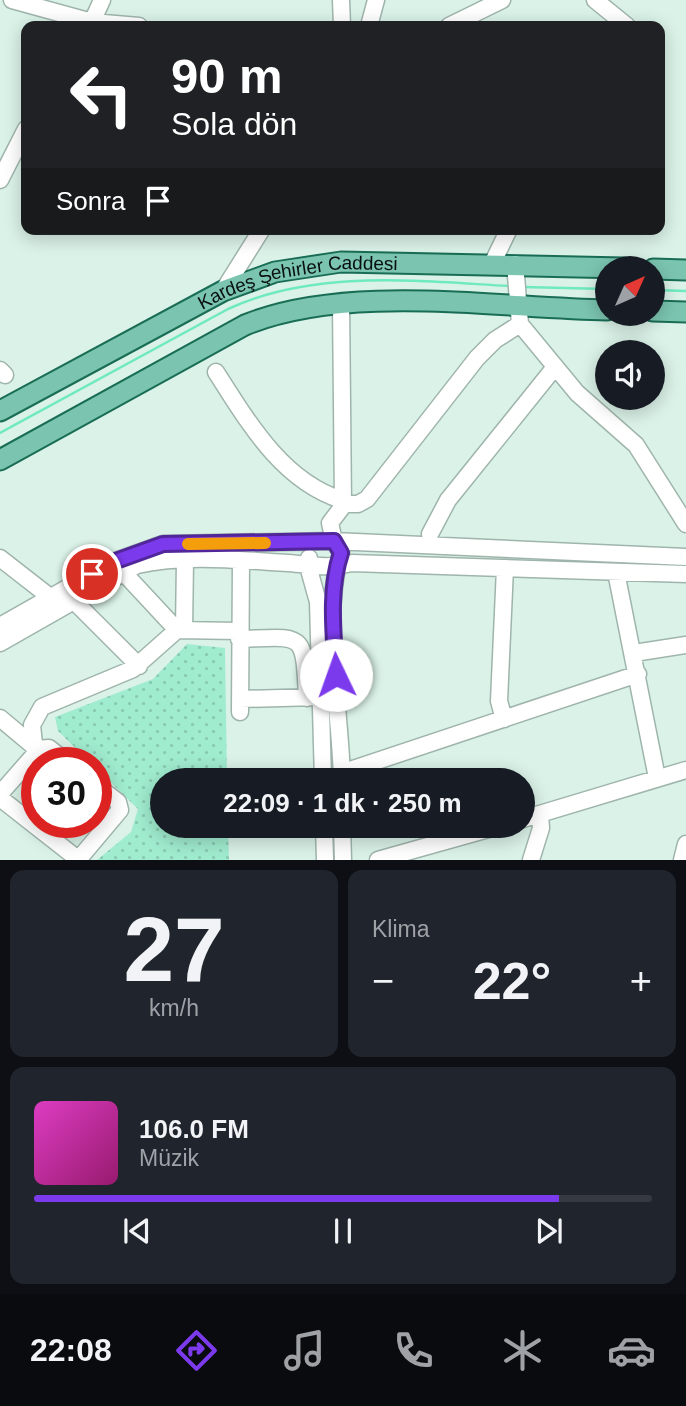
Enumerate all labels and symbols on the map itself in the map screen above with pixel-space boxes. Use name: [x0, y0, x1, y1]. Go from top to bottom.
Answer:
street label: Kardeş Şehirler Caddesi: [194, 252, 398, 314]
north arrow: [595, 256, 665, 326]
pin: [62, 544, 122, 604]
position arrow: [299, 638, 373, 712]
speed limit sign: 30: [21, 747, 112, 838]

